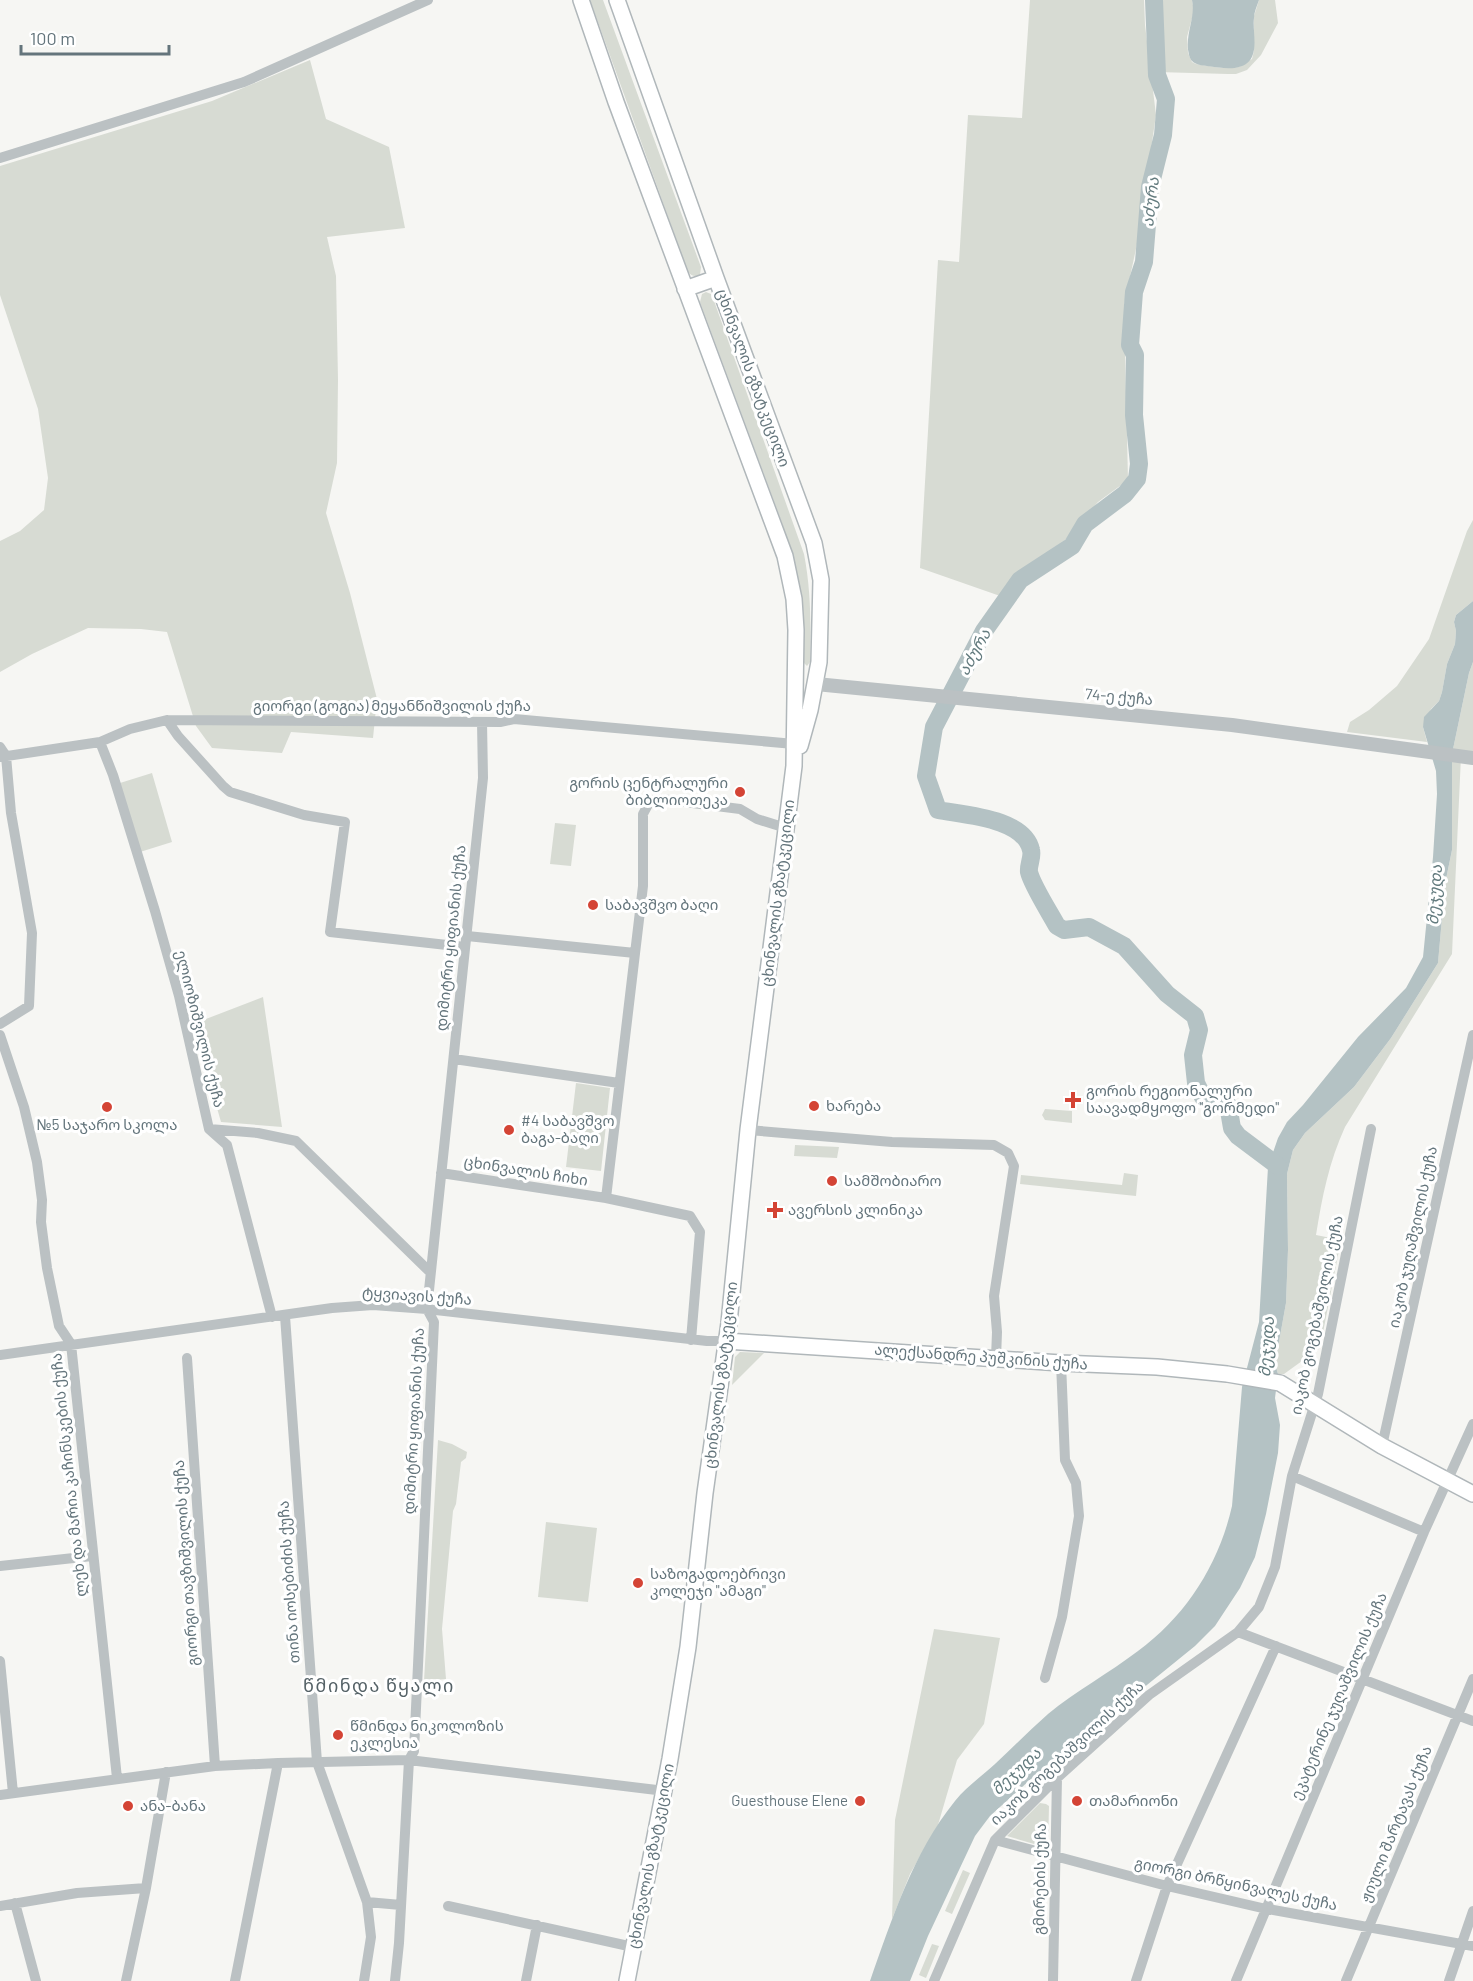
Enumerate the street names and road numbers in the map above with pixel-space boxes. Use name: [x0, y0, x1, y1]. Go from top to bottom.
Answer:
street label: ცხინვალის გზატკეცილი: [712, 286, 795, 469]
street label: 74-ე ქუჩა: [1084, 684, 1154, 709]
street label: გიორგი (გოგია) მეყანწიშვილის ქუჩა: [253, 696, 531, 715]
street label: ცხინვალის გზატკეცილი: [757, 798, 798, 987]
street label: დიმიტრი ყიფიანის ქუჩა: [431, 844, 470, 1032]
street label: ელიოზიშვილის ქუჩა: [172, 948, 229, 1110]
street label: იაკობ ჯუღაშვილის ქუჩა: [1384, 1144, 1441, 1330]
street label: ცხინვალის ჩიხი: [463, 1151, 589, 1190]
street label: იაკობ გოგებაშვილის ქუჩა: [1286, 1213, 1347, 1416]
street label: ცხინვალის გზატკეცილი: [700, 1280, 741, 1469]
street label: ტყვიავის ქუჩა: [362, 1282, 473, 1309]
street label: დიმიტრი ყიფიანის ქუჩა: [399, 1327, 428, 1515]
street label: ალექსანდრე პუშკინის ქუჩა: [874, 1340, 1088, 1373]
street label: ლეხ და მარია კაჩინსკების ქუჩა: [46, 1352, 91, 1598]
street label: გიორგი თავზიშვილის ქუჩა: [169, 1459, 202, 1667]
street label: თინა იოსებიძის ქუჩა: [273, 1500, 304, 1664]
street label: ეკატერინე ჯუღაშვილის ქუჩა: [1286, 1589, 1391, 1802]
street label: იაკობ გოგებაშვილის ქუჩა: [986, 1676, 1147, 1829]
street label: ჟიული შარტავას ქუჩა: [1355, 1743, 1436, 1905]
street label: ცხინვალის გზატკეცილი: [623, 1762, 678, 1950]
street label: გმირების ქუჩა: [1029, 1823, 1050, 1935]
street label: გიორგი ბრწყინვალეს ქუჩა: [1133, 1853, 1339, 1914]

